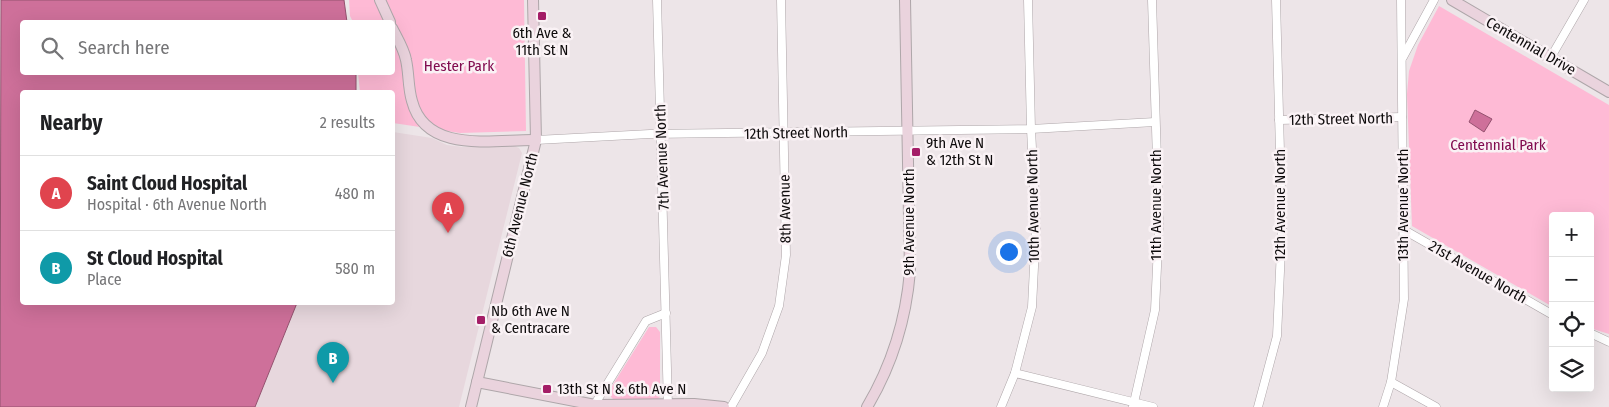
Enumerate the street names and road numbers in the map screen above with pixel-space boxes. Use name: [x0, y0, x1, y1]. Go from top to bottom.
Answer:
street label: Centennial Drive: [1483, 13, 1579, 79]
street label: 7th Avenue North: [651, 104, 673, 210]
street label: 12th Street North: [1289, 109, 1393, 129]
street label: 12th Street North: [744, 123, 848, 143]
street label: 10th Avenue North: [1023, 149, 1043, 263]
street label: 11th Avenue North: [1147, 149, 1165, 261]
street label: 12th Avenue North: [1271, 149, 1289, 261]
street label: 13th Avenue North: [1394, 149, 1412, 261]
street label: 6th Avenue North: [498, 151, 542, 259]
street label: 9th Avenue North: [900, 168, 918, 276]
street label: 8th Avenue: [775, 174, 795, 244]
street label: 21st Avenue North: [1426, 237, 1530, 307]

